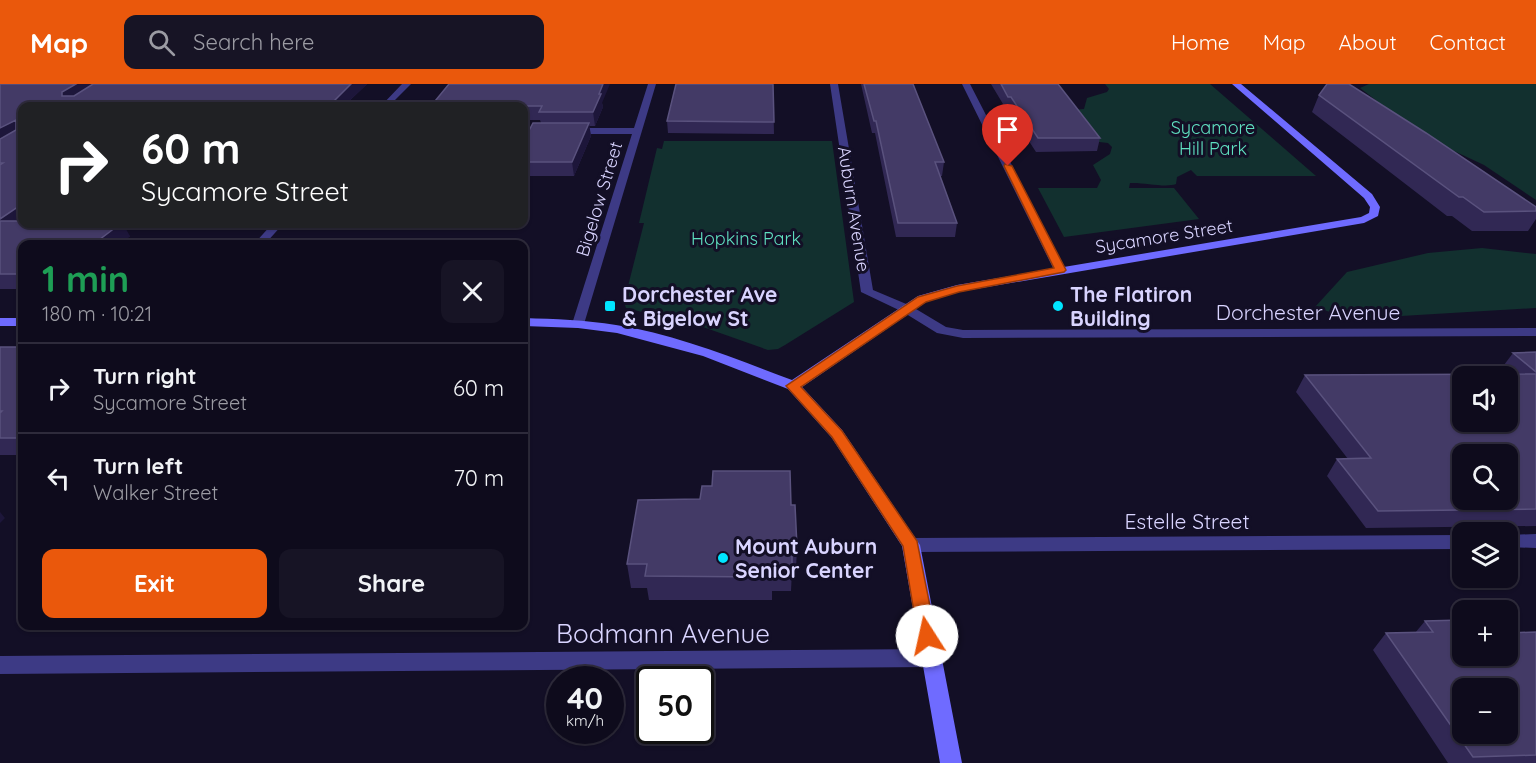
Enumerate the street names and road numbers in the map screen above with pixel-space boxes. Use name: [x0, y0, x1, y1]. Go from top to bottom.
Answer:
street label: Bigelow Street: [571, 139, 627, 259]
street label: Auburn Avenue: [833, 145, 875, 273]
street label: Sycamore Street: [1094, 214, 1234, 258]
street label: Dorchester Avenue: [1216, 299, 1400, 325]
street label: Estelle Street: [1124, 508, 1250, 534]
street label: Bodmann Avenue: [556, 617, 770, 650]

